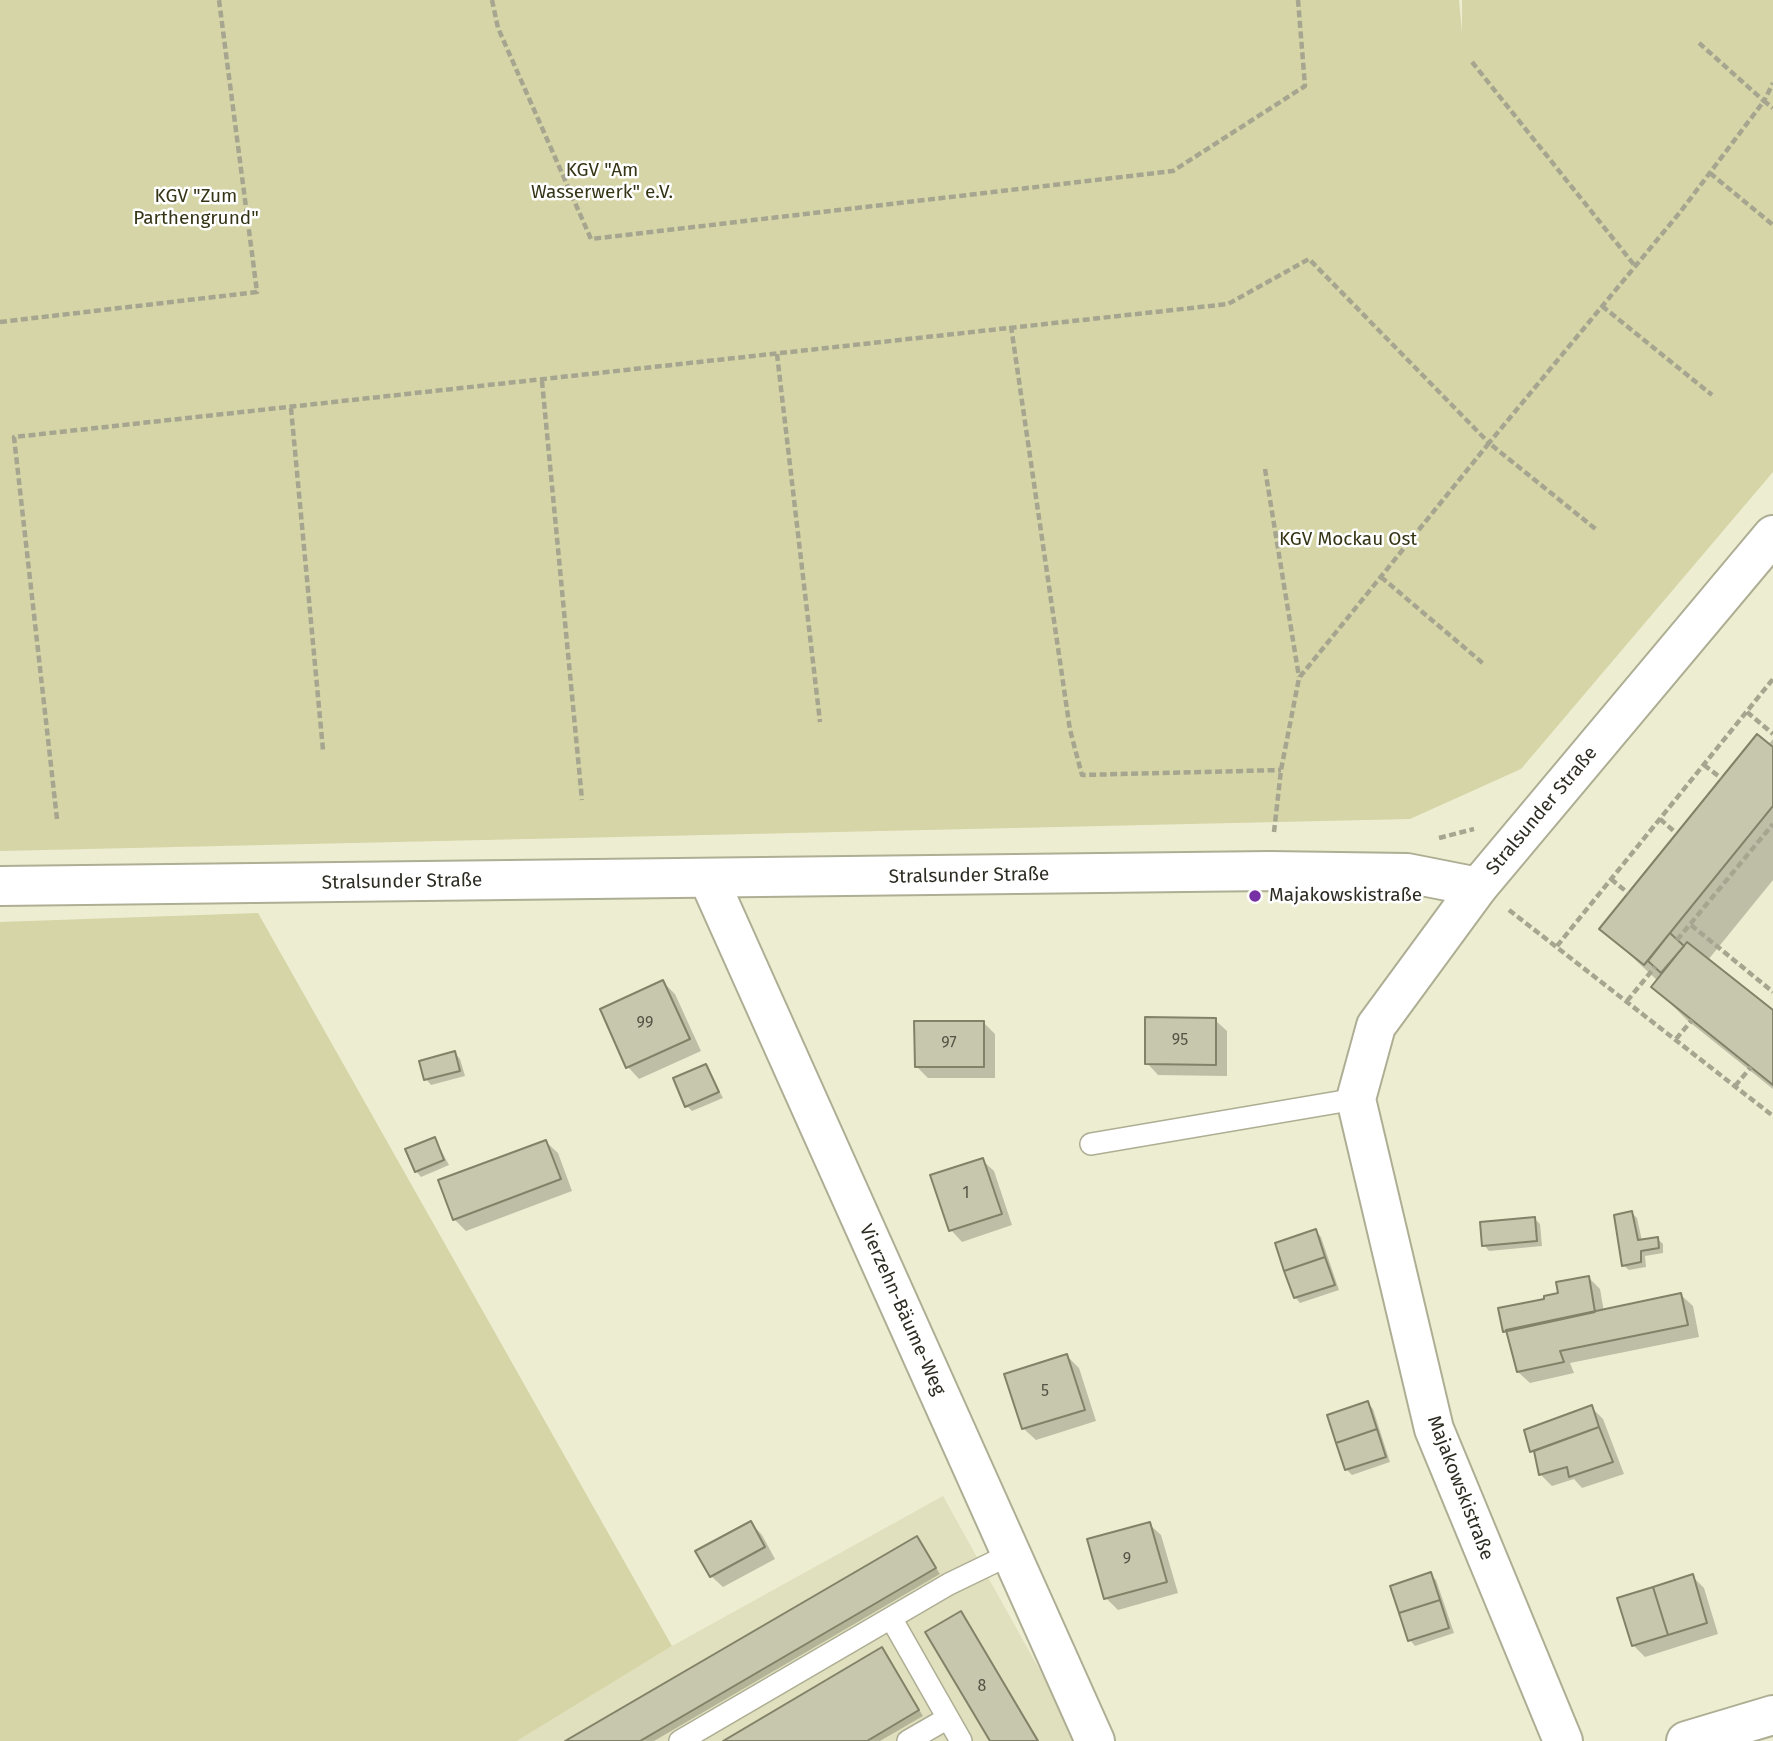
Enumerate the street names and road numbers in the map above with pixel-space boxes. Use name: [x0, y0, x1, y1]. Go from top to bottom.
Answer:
street label: Stralsunder Straße: [1482, 742, 1602, 880]
street label: Stralsunder Straße: [889, 863, 1049, 889]
street label: Stralsunder Straße: [322, 869, 482, 895]
street label: Vierzehn-Bäume-Weg: [854, 1221, 950, 1399]
street label: Majakowskistraße: [1422, 1412, 1498, 1564]

